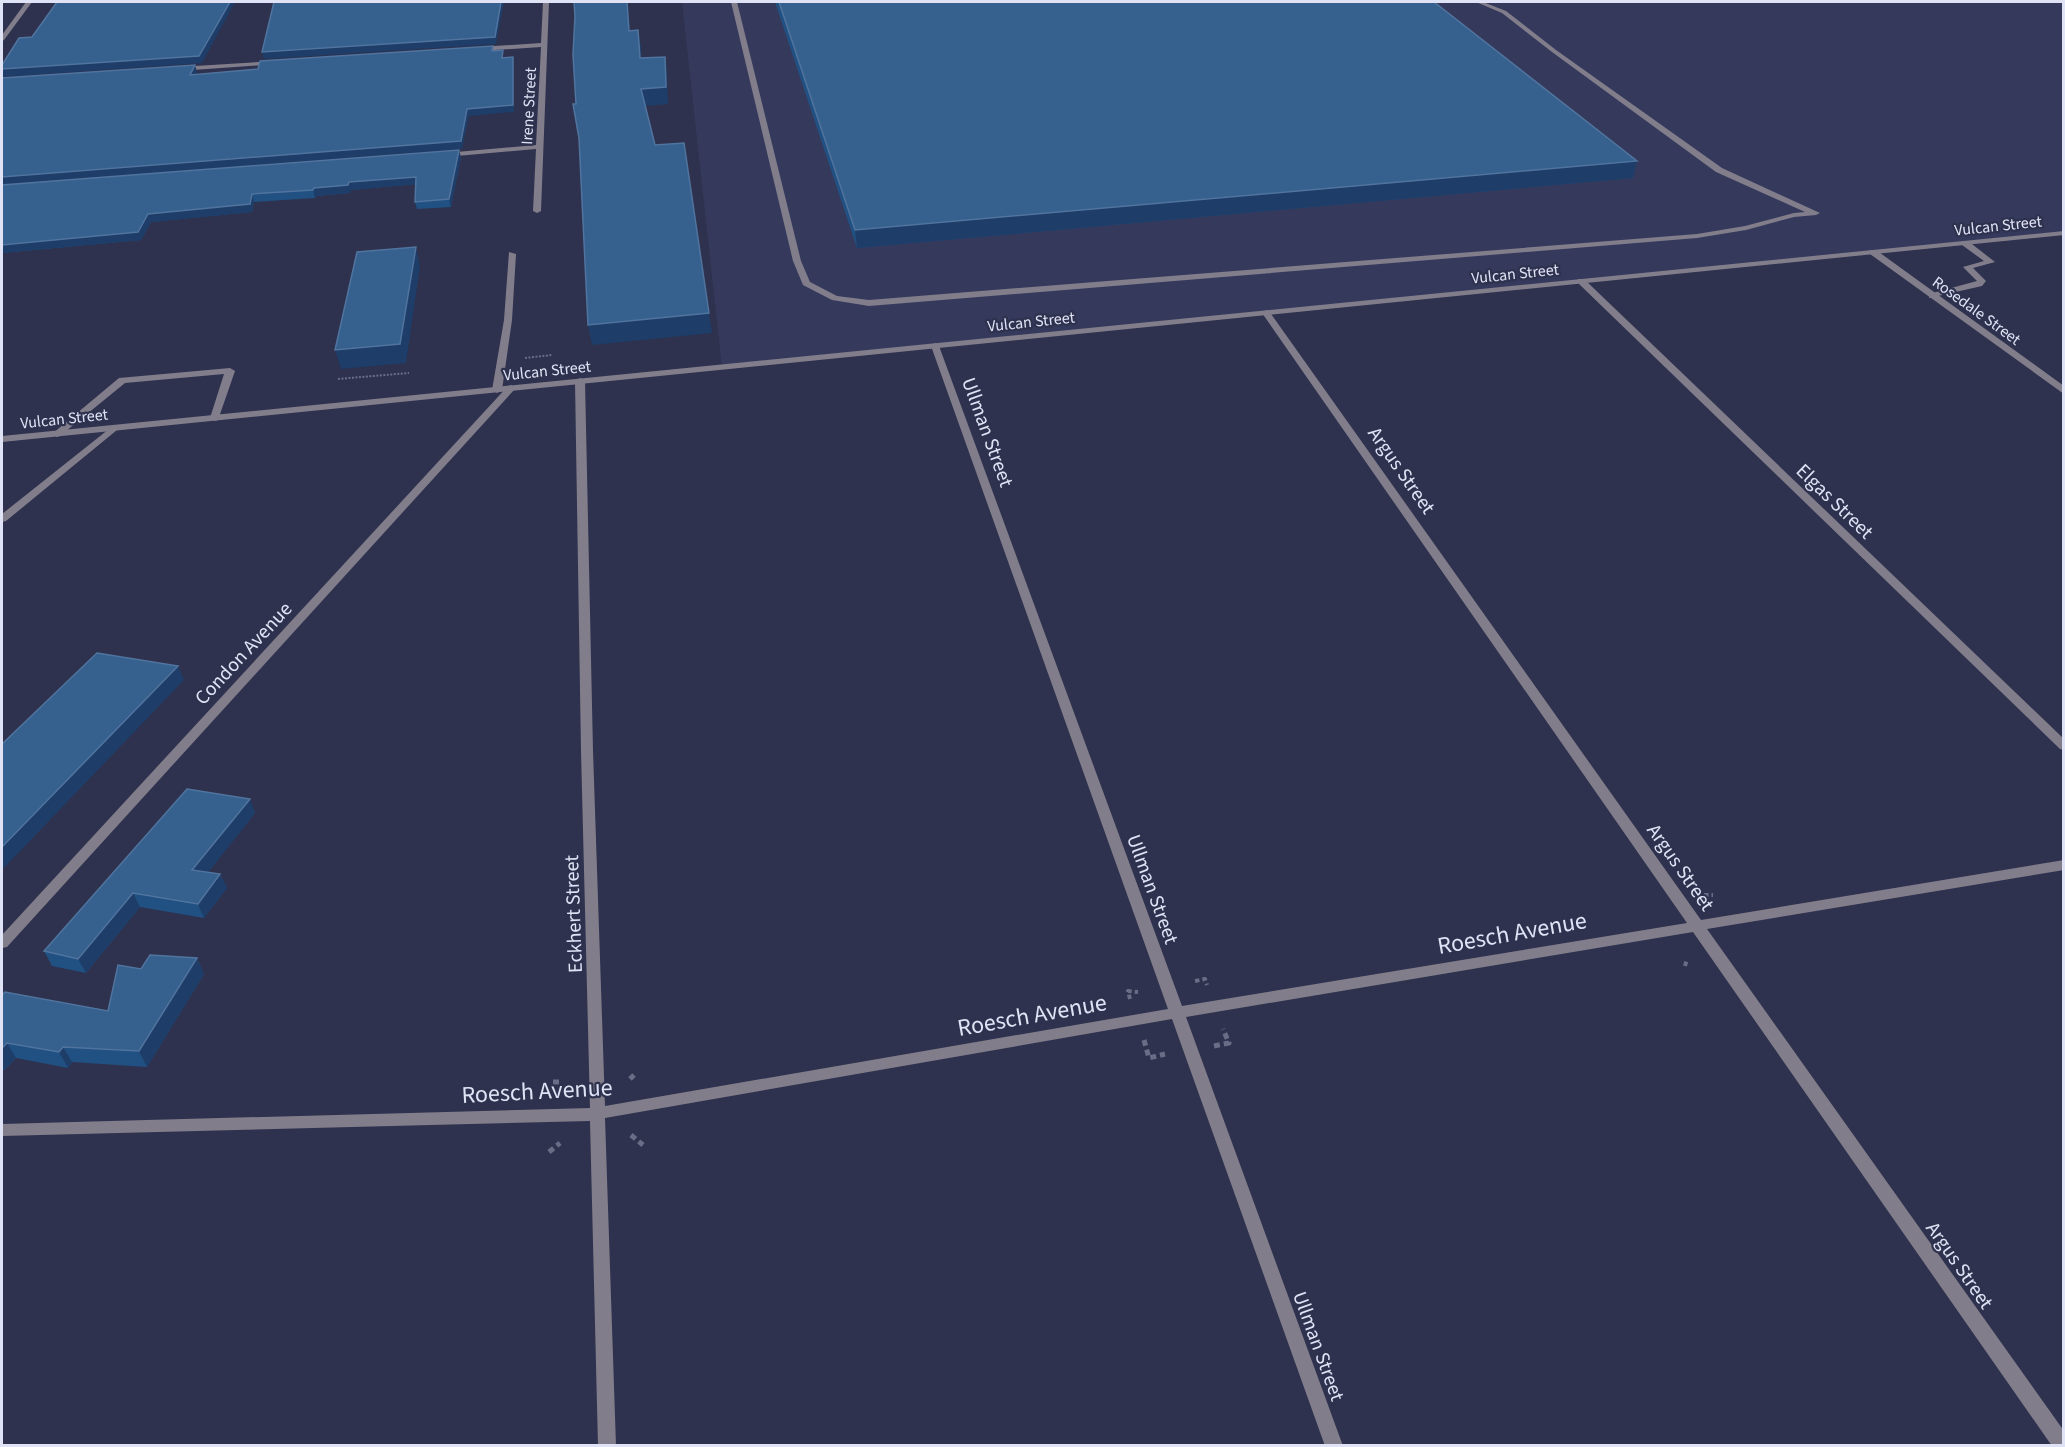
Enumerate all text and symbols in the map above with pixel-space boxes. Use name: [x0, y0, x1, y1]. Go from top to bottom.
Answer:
street label: Irene Street: [516, 66, 542, 145]
street label: Vulcan Street: [1953, 210, 2043, 242]
street label: Vulcan Street: [1470, 258, 1560, 290]
street label: Rosedale Street: [1928, 271, 2026, 351]
street label: Vulcan Street: [986, 306, 1076, 338]
street label: Vulcan Street: [502, 355, 592, 387]
street label: Ullman Street: [954, 374, 1020, 491]
street label: Vulcan Street: [19, 403, 109, 435]
street label: Argus Street: [1361, 421, 1442, 520]
street label: Elgas Street: [1789, 458, 1879, 546]
street label: Condon Avenue: [189, 596, 299, 711]
street label: Argus Street: [1640, 818, 1721, 917]
street label: Ullman Street: [1119, 831, 1185, 948]
street label: Eckhert Street: [558, 854, 590, 973]
street label: Roesch Avenue: [1435, 903, 1590, 964]
street label: Roesch Avenue: [955, 985, 1110, 1046]
street label: Roesch Avenue: [461, 1070, 613, 1113]
street label: Argus Street: [1919, 1216, 2000, 1315]
street label: Ullman Street: [1285, 1288, 1351, 1405]

